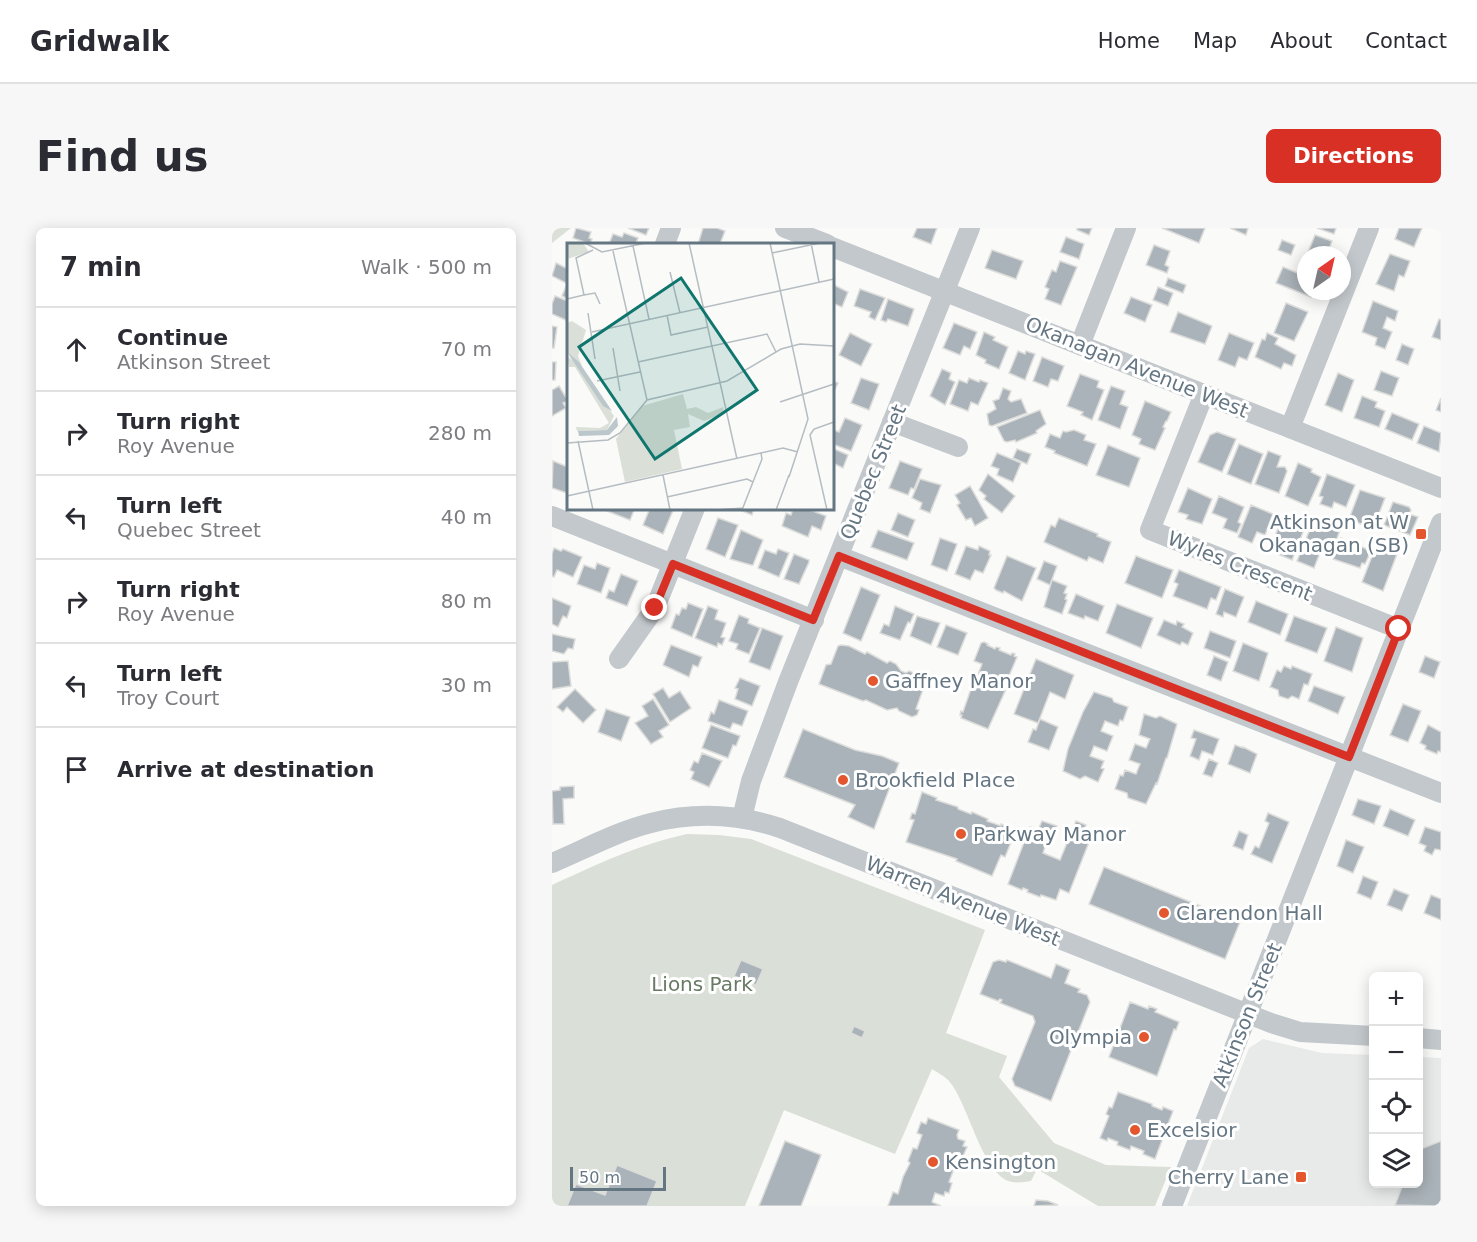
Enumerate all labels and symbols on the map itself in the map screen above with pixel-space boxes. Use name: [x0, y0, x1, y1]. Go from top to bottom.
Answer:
inset map: [567, 243, 834, 510]
north arrow: [1297, 246, 1351, 300]
street label: Okanagan Avenue West: [1022, 311, 1252, 423]
street label: Quebec Street: [835, 401, 911, 543]
place label: Atkinson at W Okanagan (SB): [1259, 510, 1409, 557]
street label: Wyles Crescent: [1164, 526, 1316, 606]
marker: Atkinson at W Okanagan (SB): [1414, 527, 1428, 541]
route end: [641, 594, 667, 620]
route start: [1385, 615, 1411, 641]
place label: Gaffney Manor: [885, 669, 1033, 693]
marker: Gaffney Manor: [866, 674, 880, 688]
place label: Brookfield Place: [855, 768, 1015, 792]
marker: Brookfield Place: [836, 773, 850, 787]
place label: Parkway Manor: [973, 822, 1126, 846]
marker: Parkway Manor: [954, 827, 968, 841]
street label: Warren Avenue West: [862, 851, 1064, 951]
place label: Clarendon Hall: [1176, 901, 1323, 925]
marker: Clarendon Hall: [1157, 906, 1171, 920]
street label: Atkinson Street: [1207, 939, 1287, 1091]
park label: Lions Park: [651, 972, 753, 996]
place label: Olympia: [1049, 1025, 1132, 1049]
marker: Olympia: [1137, 1030, 1151, 1044]
place label: Excelsior: [1147, 1118, 1237, 1142]
marker: Excelsior: [1128, 1123, 1142, 1137]
place label: Kensington: [945, 1150, 1056, 1174]
marker: Kensington: [926, 1155, 940, 1169]
scale bar: [570, 1164, 666, 1192]
place label: Cherry Lane: [1167, 1165, 1289, 1189]
marker: Cherry Lane: [1294, 1170, 1308, 1184]

